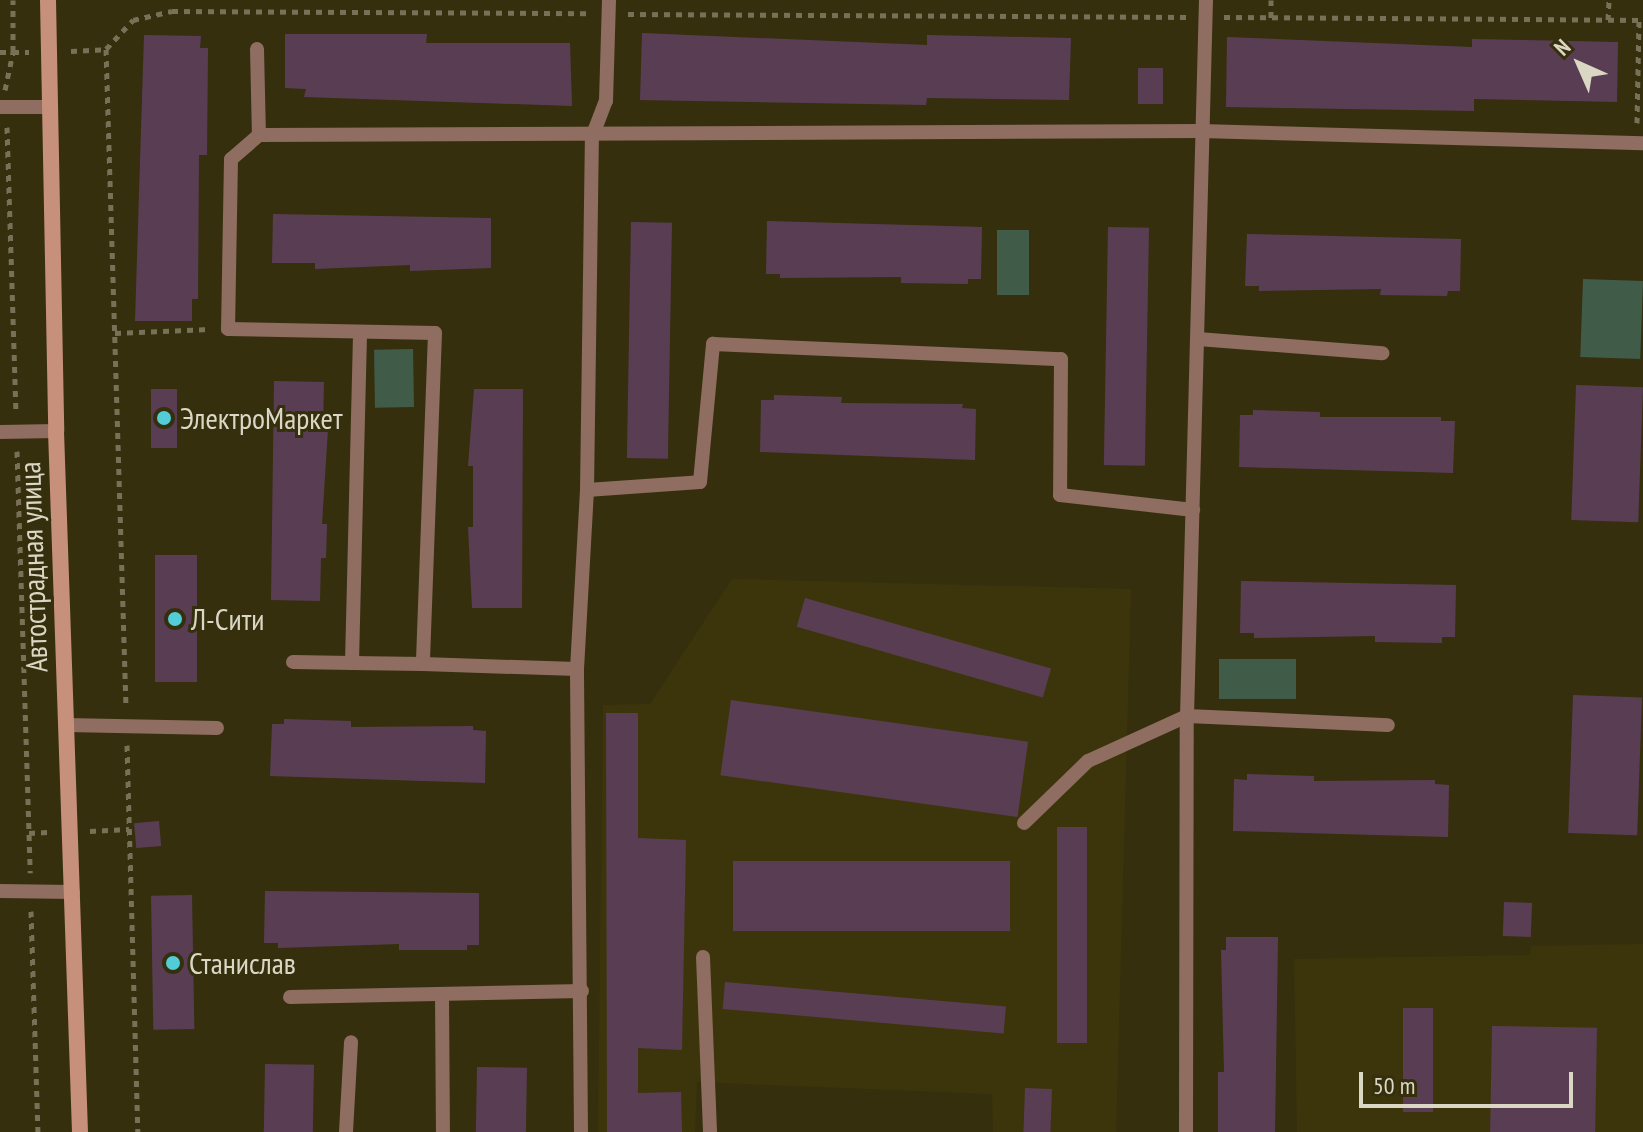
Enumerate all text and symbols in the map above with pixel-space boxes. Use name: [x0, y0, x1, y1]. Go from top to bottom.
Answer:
north arrow: [1539, 24, 1619, 104]
text: N: [1548, 33, 1576, 61]
place label: ЭлектроМаркет: [180, 400, 343, 436]
marker: ЭлектроМаркет: [155, 409, 173, 427]
street label: Автострадная улица: [11, 461, 55, 673]
place label: Л-Сити: [191, 601, 264, 637]
marker: Л-Сити: [166, 610, 184, 628]
place label: Станислав: [189, 945, 296, 981]
marker: Станислав: [164, 954, 182, 972]
scale bar: [1363, 1056, 1577, 1106]
text: 50 m: [1373, 1070, 1415, 1101]

